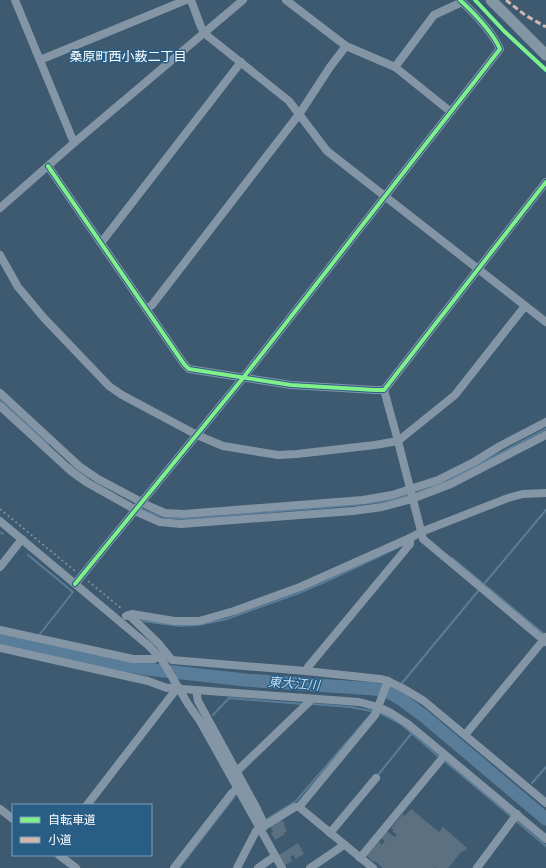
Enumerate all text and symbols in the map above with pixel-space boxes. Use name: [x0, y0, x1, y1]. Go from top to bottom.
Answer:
district label: 桑原町西小薮二丁目: [69, 49, 187, 65]
water label: 東大江川: [267, 674, 322, 694]
legend: [12, 804, 152, 856]
text: 自転車道: [48, 813, 96, 828]
text: 小道: [48, 833, 72, 848]

